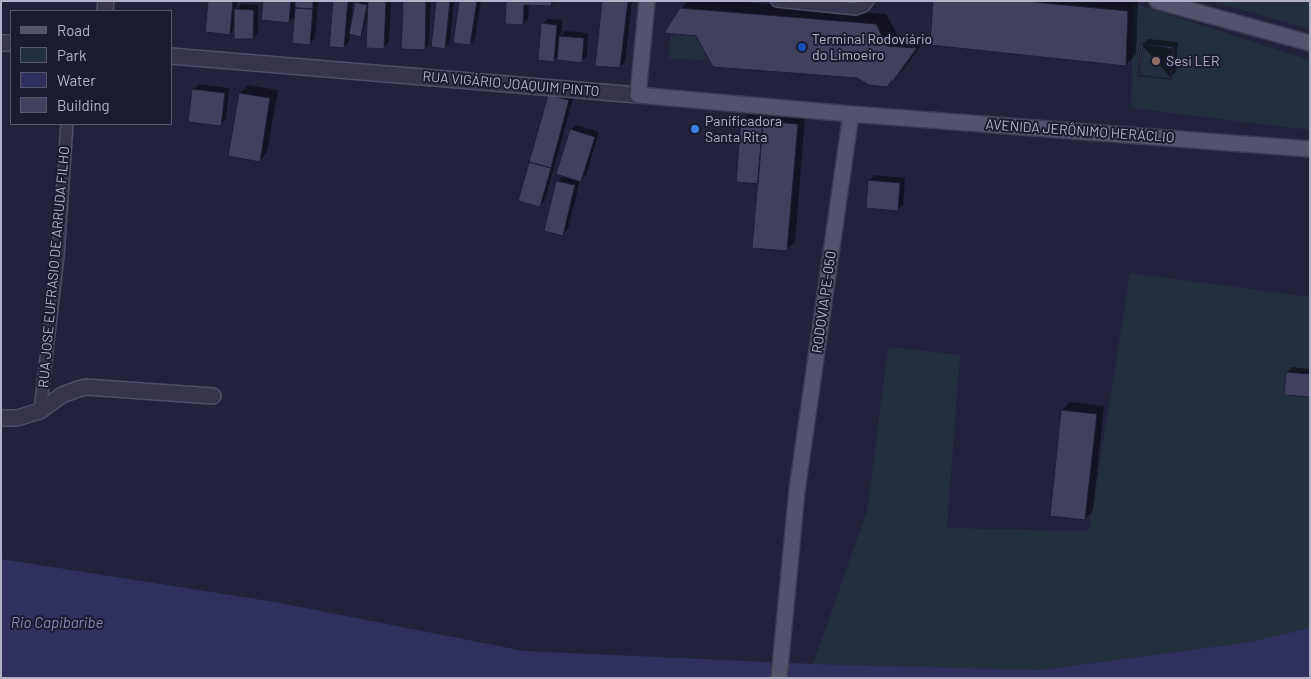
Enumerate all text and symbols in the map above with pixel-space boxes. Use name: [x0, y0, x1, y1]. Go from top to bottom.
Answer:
legend: [10, 10, 172, 125]
text: Road: [57, 21, 90, 39]
place label: Terminal Rodoviário do Limoeiro: [812, 31, 932, 64]
marker: Terminal Rodoviário do Limoeiro: [796, 41, 808, 53]
text: Park: [57, 46, 86, 64]
place label: Sesi LER: [1166, 53, 1220, 69]
marker: Sesi LER: [1150, 55, 1162, 67]
street label: RUA VIGÁRIO JOAQUIM PINTO: [422, 68, 600, 100]
text: Water: [57, 71, 96, 89]
text: Building: [57, 96, 110, 114]
place label: Panificadora Santa Rita: [705, 113, 782, 146]
street label: AVENIDA JERÔNIMO HERÁCLIO: [985, 116, 1175, 146]
marker: Panificadora Santa Rita: [689, 123, 701, 135]
street label: RUA JOSE EUFRASIO DE ARRUDA FILHO: [35, 146, 73, 388]
street label: RODOVIA PE-050: [809, 250, 839, 354]
water label: Rio Capibaribe: [11, 614, 103, 632]

